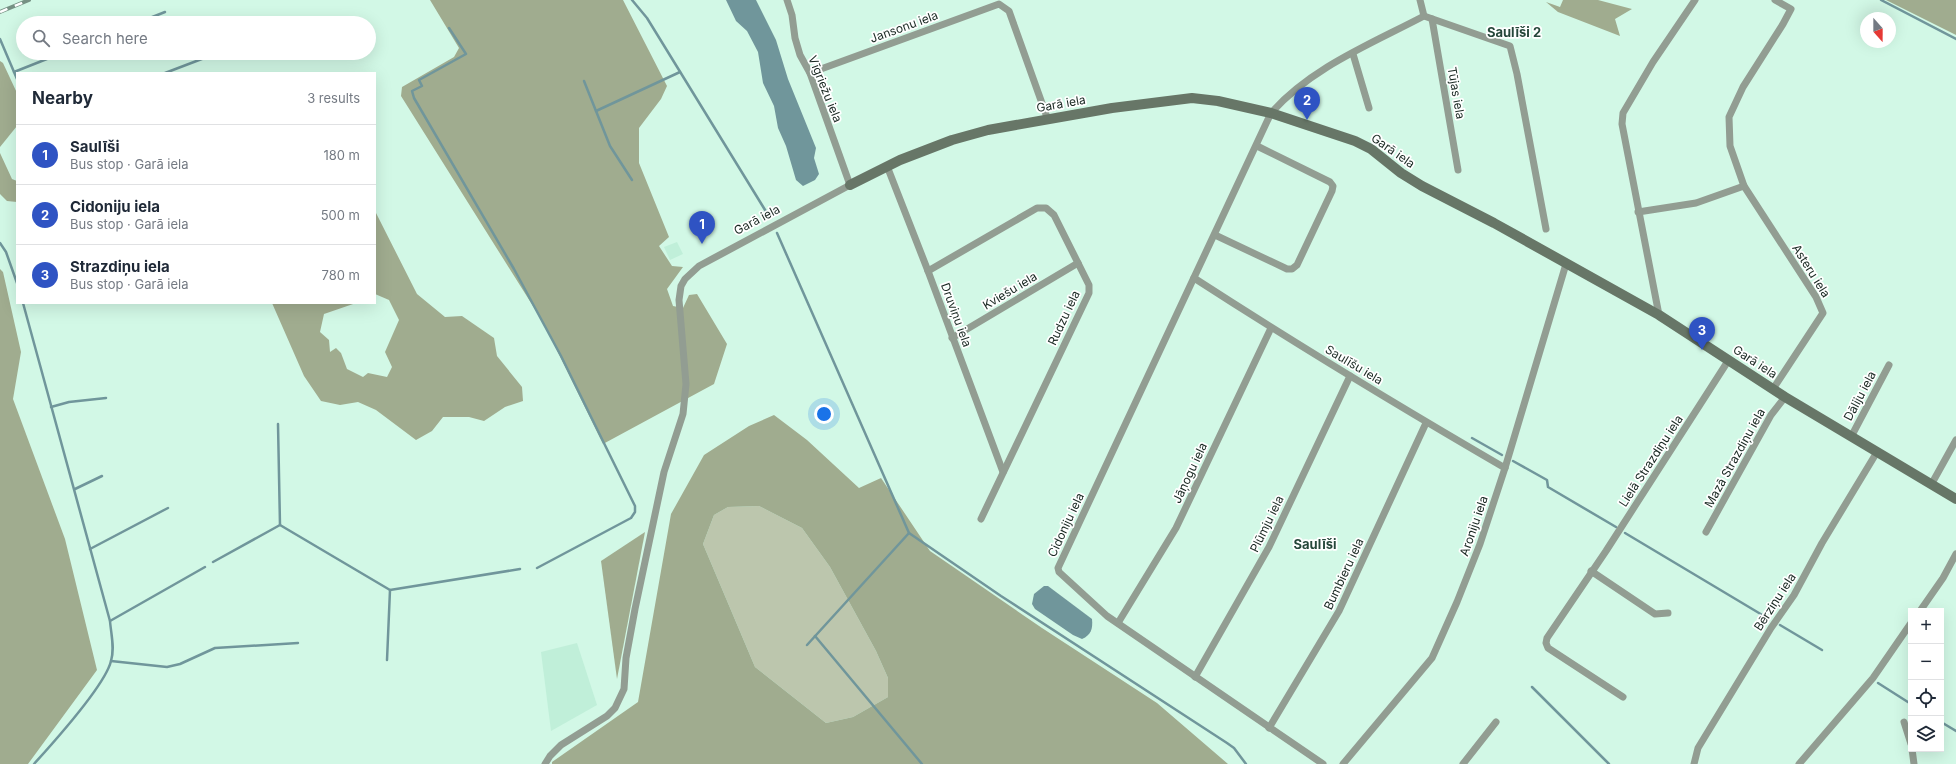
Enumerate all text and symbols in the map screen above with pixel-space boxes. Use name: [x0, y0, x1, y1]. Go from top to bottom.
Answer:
street label: Jansonu iela: [868, 7, 940, 46]
north arrow: [1860, 12, 1896, 48]
search box: [16, 16, 376, 60]
district label: Saulīši 2: [1487, 24, 1541, 40]
icon: search: [30, 27, 52, 49]
text: Search here: [62, 29, 148, 48]
street label: Vīgriežu iela: [805, 53, 846, 124]
street label: Tūjas iela: [1445, 66, 1468, 120]
pin: 2: [1294, 87, 1320, 120]
text: Nearby: [32, 88, 93, 108]
text: 3 results: [307, 90, 360, 106]
street label: Garā iela: [1035, 92, 1087, 115]
street label: Garā iela: [1369, 130, 1418, 171]
text: Saulīši: [70, 137, 120, 156]
text: 1: [42, 147, 48, 163]
text: 180 m: [323, 147, 360, 163]
text: Bus stop · Garā iela: [70, 156, 189, 172]
text: Cidoniju iela: [70, 197, 160, 216]
street label: Garā iela: [731, 201, 782, 238]
text: 2: [41, 207, 49, 223]
text: 500 m: [321, 207, 360, 223]
pin: 1: [689, 211, 715, 244]
text: Bus stop · Garā iela: [70, 216, 189, 232]
street label: Asteru iela: [1789, 241, 1834, 300]
text: Strazdiņu iela: [70, 257, 170, 276]
text: 3: [41, 267, 49, 283]
text: 780 m: [322, 267, 360, 283]
street label: Kviešu iela: [980, 269, 1040, 313]
text: Bus stop · Garā iela: [70, 276, 189, 292]
street label: Druviņu iela: [938, 281, 975, 349]
street label: Rudzu iela: [1044, 288, 1083, 348]
pin: 3: [1689, 317, 1715, 350]
street label: Saulīšu iela: [1323, 342, 1386, 388]
street label: Garā iela: [1730, 342, 1780, 381]
street label: Dāliju iela: [1840, 368, 1879, 423]
your location: [814, 404, 834, 424]
street label: Mazā Strazdiņu iela: [1701, 406, 1768, 510]
street label: Lielā Strazdiņu iela: [1615, 412, 1686, 509]
street label: Jāņogu iela: [1169, 440, 1210, 506]
street label: Cidoniju iela: [1044, 490, 1087, 559]
street label: Plūmju iela: [1246, 493, 1287, 555]
street label: Aroniju iela: [1456, 494, 1491, 558]
district label: Saulīši: [1294, 536, 1336, 552]
street label: Bumbieru iela: [1320, 536, 1367, 612]
street label: Bērziņu iela: [1750, 570, 1799, 633]
map controls: [1908, 608, 1944, 752]
button: +: [1908, 608, 1944, 644]
button: −: [1908, 644, 1944, 680]
button: locate: [1908, 680, 1944, 716]
button: layers: [1908, 716, 1944, 752]

